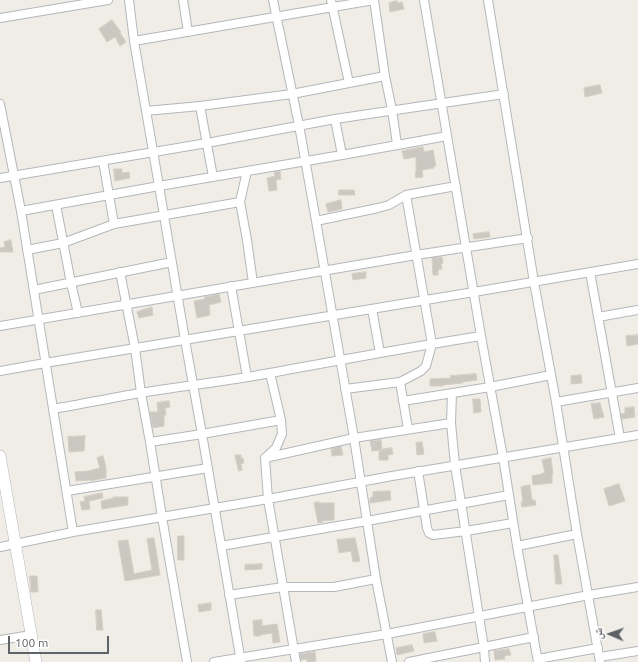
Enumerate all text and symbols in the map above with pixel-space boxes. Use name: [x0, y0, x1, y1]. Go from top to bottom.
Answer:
north arrow: [590, 614, 630, 654]
scale bar: [10, 628, 111, 654]
text: ش: [592, 628, 604, 640]
text: 100 m: [15, 636, 48, 649]

